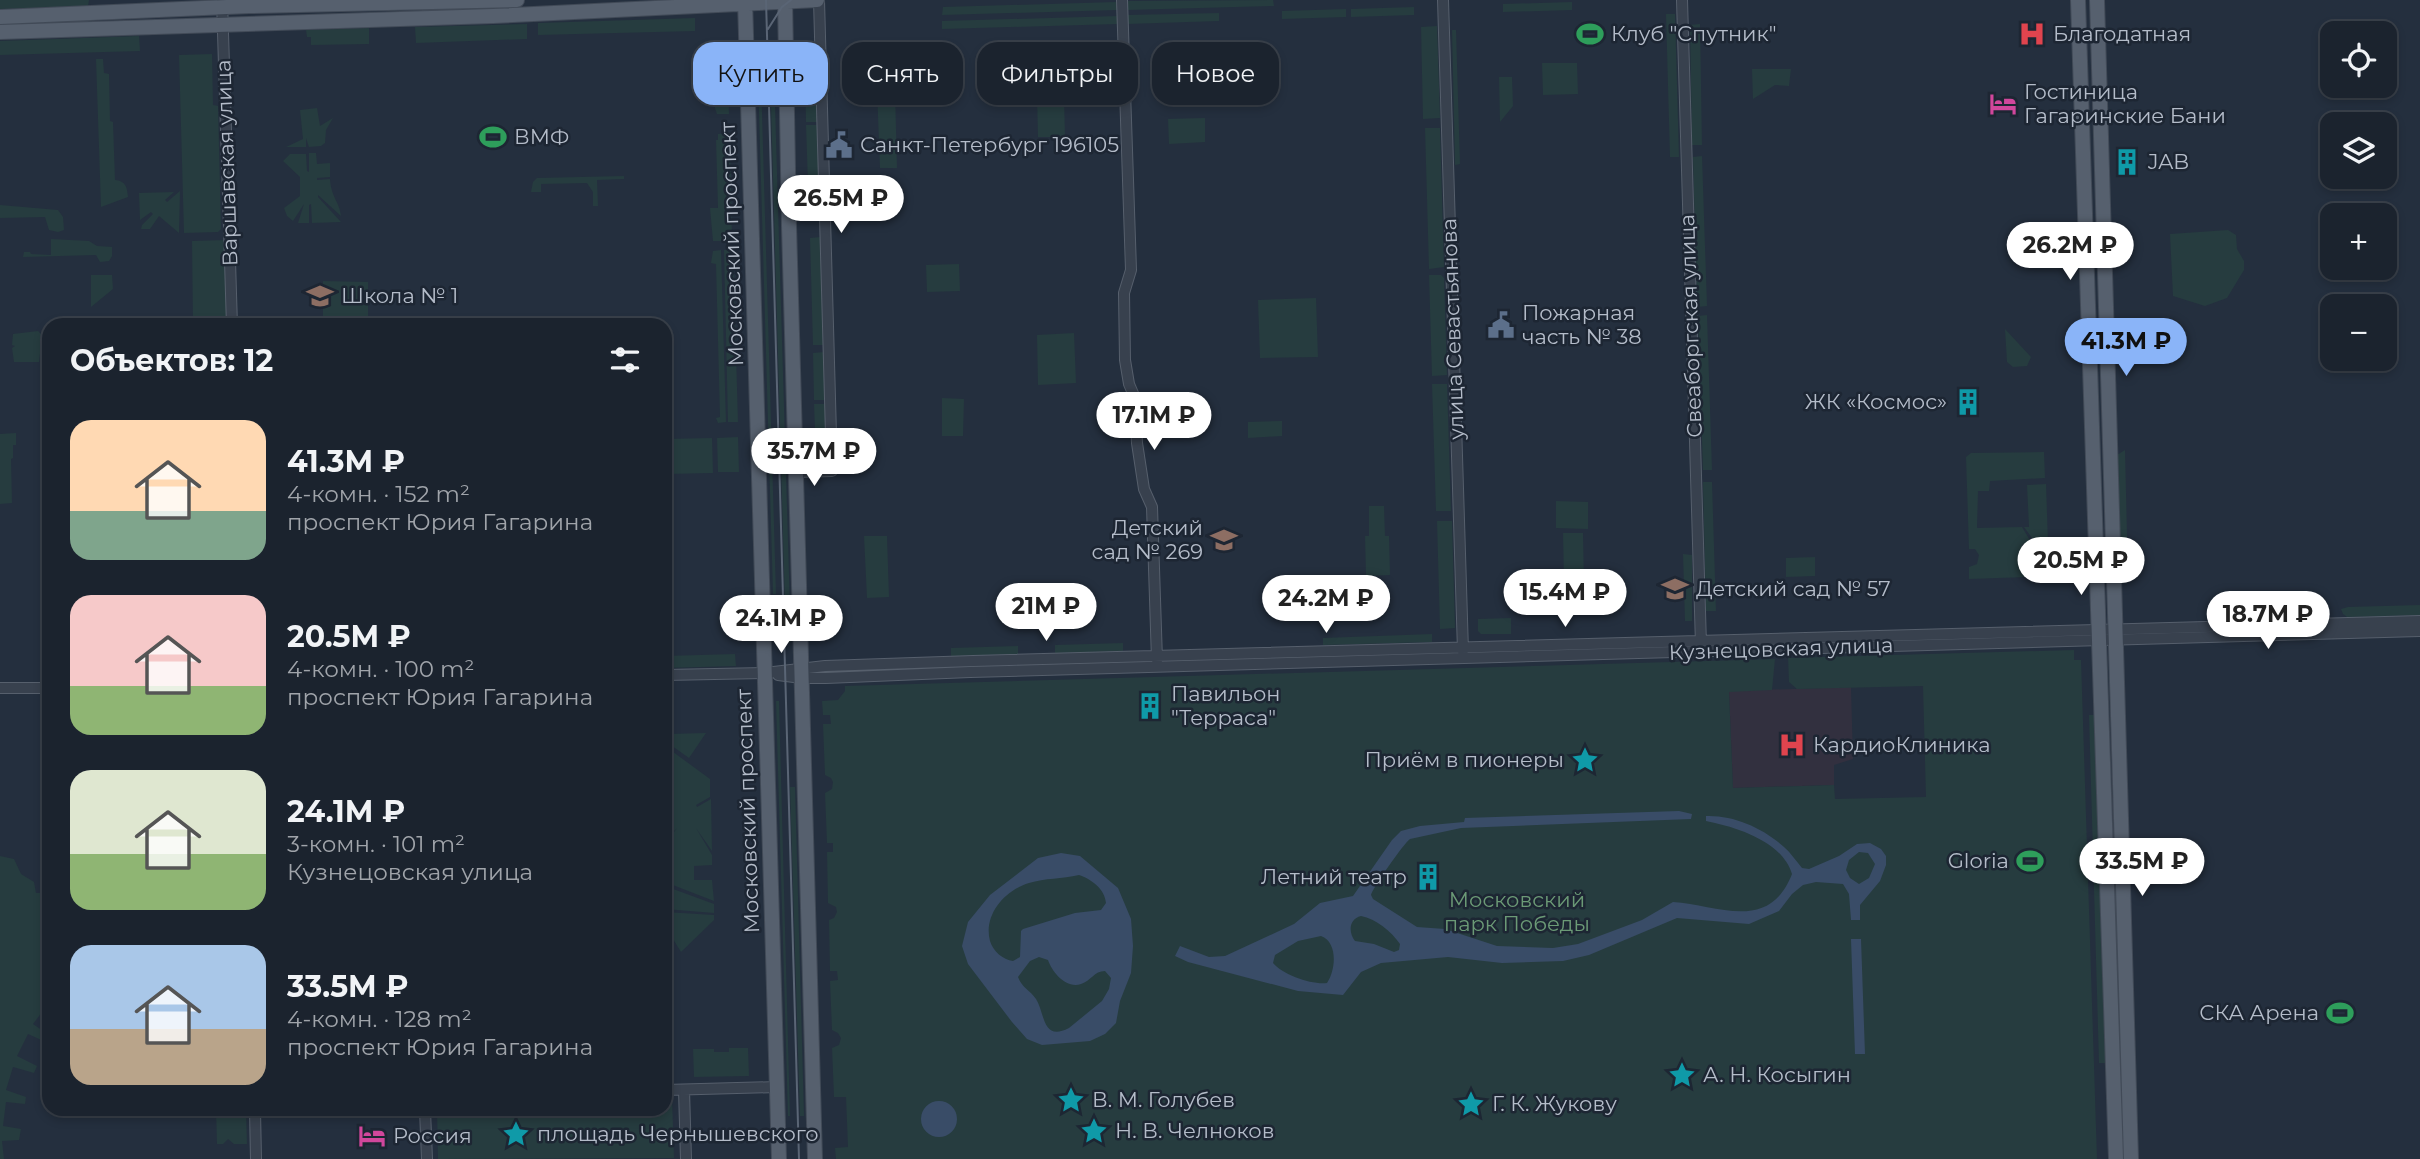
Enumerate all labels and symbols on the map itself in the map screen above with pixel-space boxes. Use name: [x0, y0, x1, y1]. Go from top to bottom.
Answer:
sports icon: Клуб "Спутник": [1575, 19, 1605, 49]
hospital icon: Благодатная: [2017, 19, 2047, 49]
place label: Клуб "Спутник": [1611, 21, 1777, 46]
place label: Благодатная: [2053, 21, 2191, 46]
street label: Варшавская улица: [210, 59, 243, 267]
place label: Гостиница Гагаринские Бани: [2024, 79, 2226, 128]
hotel icon: Гостиница Гагаринские Бани: [1988, 89, 2018, 119]
street label: Московский проспект: [715, 121, 748, 367]
sports icon: ВМФ: [478, 122, 508, 152]
place label: ВМФ: [514, 124, 569, 149]
public building icon: Санкт-Петербург 196105: [824, 130, 854, 160]
place label: Санкт-Петербург 196105: [860, 132, 1119, 157]
building icon: JAB: [2112, 147, 2142, 177]
place label: JAB: [2147, 149, 2189, 174]
pin: 26.5M ₽: [776, 176, 906, 235]
street label: Свеаборгская улица: [1674, 214, 1707, 438]
street label: улица Севастьянова: [1436, 218, 1469, 441]
pin: 26.2M ₽: [2005, 222, 2135, 282]
school or university icon: Школа № 1: [305, 281, 335, 311]
place label: Школа № 1: [341, 283, 458, 308]
place label: Пожарная часть № 38: [1522, 300, 1642, 349]
public building icon: Пожарная часть № 38: [1486, 310, 1516, 340]
pin: 41.3M ₽: [2061, 318, 2191, 378]
building icon: ЖК «Космос»: [1953, 387, 1983, 417]
place label: ЖК «Космос»: [1805, 389, 1947, 414]
pin: 17.1M ₽: [1089, 392, 1219, 452]
pin: 35.7M ₽: [749, 428, 879, 488]
place label: Детский сад № 269: [1092, 515, 1203, 564]
school or university icon: Детский сад № 269: [1209, 525, 1239, 555]
pin: 20.5M ₽: [2016, 538, 2146, 597]
pin: 15.4M ₽: [1500, 570, 1630, 629]
school or university icon: Детский сад № 57: [1660, 574, 1690, 604]
pin: 24.2M ₽: [1261, 576, 1391, 635]
place label: Детский сад № 57: [1696, 576, 1891, 601]
pin: 21M ₽: [997, 584, 1095, 643]
pin: 18.7M ₽: [2203, 592, 2333, 651]
pin: 24.1M ₽: [716, 596, 846, 655]
street label: Кузнецовская улица: [1668, 632, 1894, 665]
place label: Павильон "Терраса": [1171, 681, 1280, 730]
street label: Московский проспект: [731, 688, 764, 934]
building icon: Павильон "Терраса": [1135, 691, 1165, 721]
hospital icon: КардиоКлиника: [1777, 730, 1807, 760]
place label: КардиоКлиника: [1813, 732, 1990, 757]
place icon: Приём в пионеры: [1570, 745, 1600, 775]
place label: Приём в пионеры: [1364, 747, 1564, 772]
pin: 33.5M ₽: [2077, 838, 2207, 898]
sports icon: Gloria: [2015, 846, 2045, 876]
place label: Gloria: [1948, 848, 2009, 873]
building icon: Летний театр: [1413, 862, 1443, 892]
place label: Летний театр: [1261, 864, 1407, 889]
park label: Московский парк Победы: [1444, 887, 1590, 936]
sports icon: СКА Арена: [2325, 998, 2355, 1028]
place label: СКА Арена: [2199, 1000, 2319, 1025]
place icon: А. Н. Косыгин: [1667, 1060, 1697, 1090]
place label: А. Н. Косыгин: [1703, 1062, 1851, 1087]
place icon: В. М. Голубев: [1056, 1085, 1086, 1115]
place label: В. М. Голубев: [1092, 1087, 1235, 1112]
place icon: Г. К. Жукову: [1456, 1089, 1486, 1119]
place label: Г. К. Жукову: [1492, 1091, 1617, 1116]
place icon: Н. В. Челноков: [1079, 1116, 1109, 1146]
place label: Н. В. Челноков: [1115, 1118, 1274, 1143]
place icon: площадь Чернышевского: [501, 1119, 531, 1149]
hotel icon: Россия: [357, 1121, 387, 1151]
place label: площадь Чернышевского: [537, 1121, 819, 1146]
place label: Россия: [393, 1123, 472, 1148]

